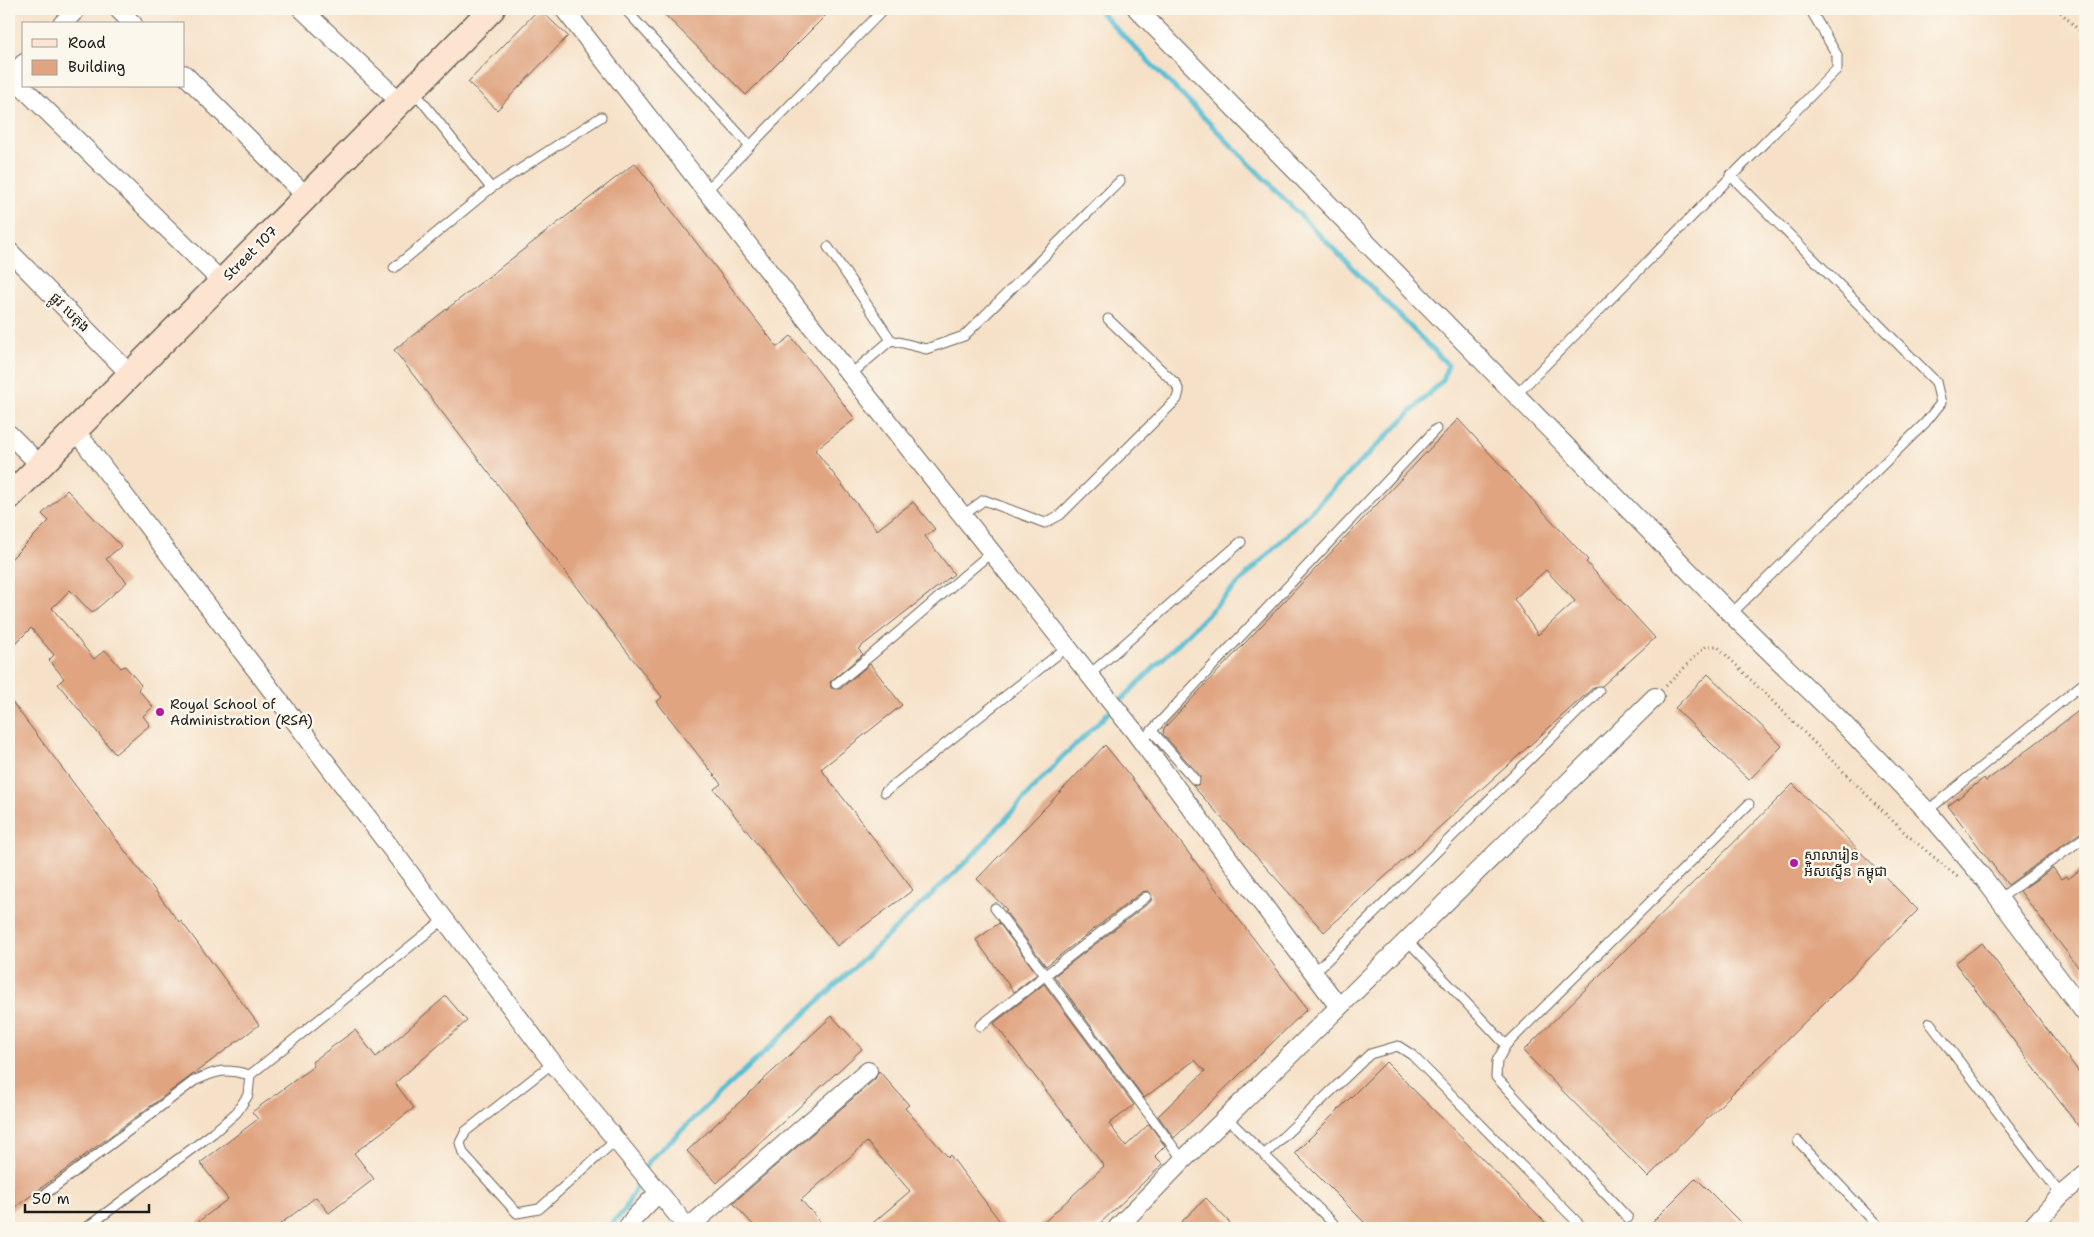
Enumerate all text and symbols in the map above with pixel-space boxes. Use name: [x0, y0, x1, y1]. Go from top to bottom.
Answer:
legend: [22, 22, 185, 88]
text: Road: [68, 33, 106, 53]
text: Building: [68, 57, 125, 77]
street label: Street 107: [219, 222, 281, 284]
street label: ផ្លូវ បេតុង: [44, 288, 94, 338]
place label: Royal School of Administration (RSA): [170, 695, 313, 729]
marker: Royal School of Administration (RSA): [154, 706, 166, 718]
place label: សាលារៀន អ៉ិសស្ទើន កម្ពុជា: [1804, 846, 1887, 883]
marker: សាលារៀន អ៉ិសស្ទើន កម្ពុជា: [1788, 857, 1800, 869]
scale bar: [25, 1182, 149, 1214]
text: 50 m: [32, 1189, 70, 1209]

